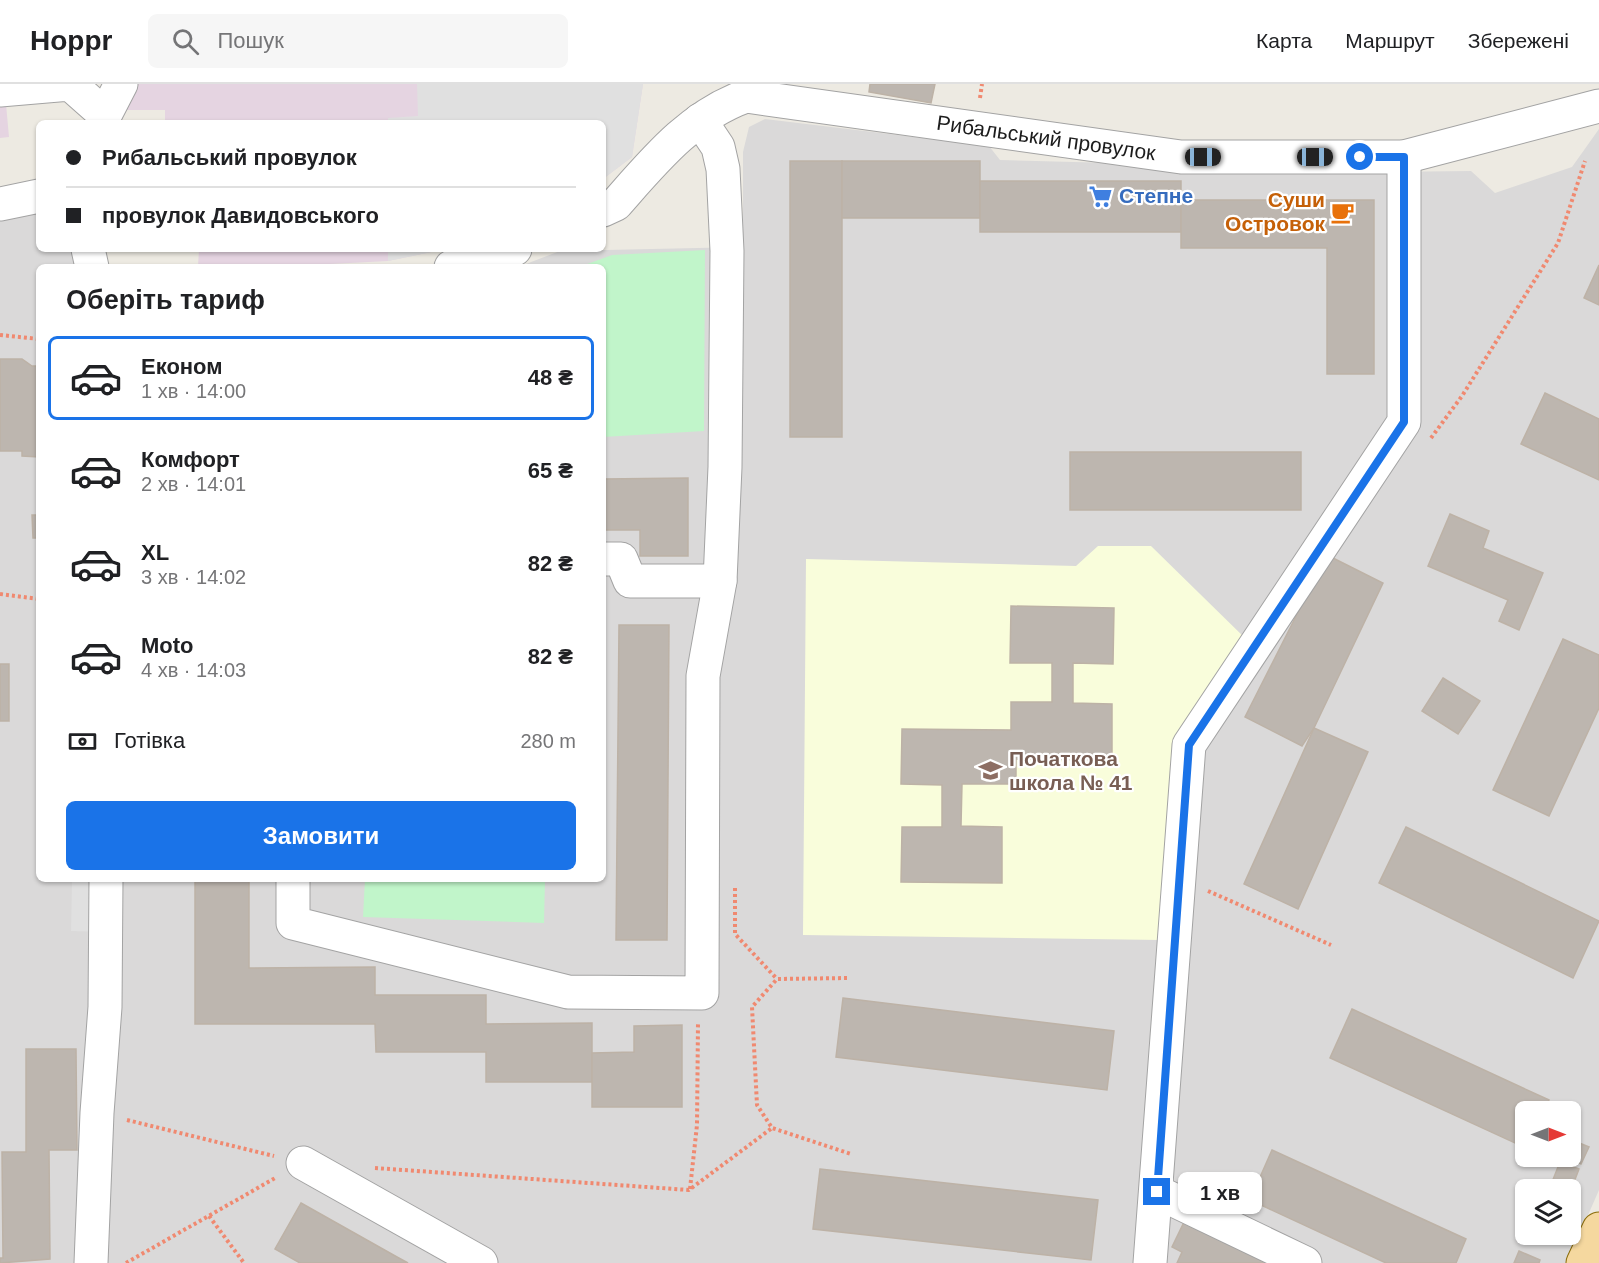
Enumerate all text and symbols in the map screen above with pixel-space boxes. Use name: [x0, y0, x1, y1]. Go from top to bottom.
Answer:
search box: [148, 14, 568, 68]
text: Hoppr: [30, 25, 112, 56]
icon: search: [169, 25, 202, 58]
text: Пошук: [217, 28, 284, 53]
text: Карта: [1256, 29, 1312, 52]
text: Маршрут: [1345, 29, 1435, 52]
text: Збережені: [1468, 29, 1569, 52]
street label: Рибальський провулок: [935, 111, 1158, 164]
route start: [1346, 143, 1373, 170]
text: Рибальський провулок: [102, 145, 357, 170]
car: [1185, 148, 1221, 166]
car: [1297, 148, 1333, 166]
supermarket icon: Степне: [1088, 183, 1114, 209]
place label: Степне: [1119, 184, 1193, 207]
place label: Суши Островок: [1225, 188, 1325, 235]
cafe icon: Суши Островок: [1330, 199, 1356, 225]
text: провулок Давидовського: [102, 203, 379, 228]
text: Оберіть тариф: [66, 285, 265, 315]
icon: car: [69, 351, 123, 405]
text: Економ: [141, 354, 223, 379]
text: 48 ₴: [528, 365, 573, 390]
text: 1 хв · 14:00: [141, 380, 246, 402]
icon: car: [69, 444, 123, 498]
text: Комфорт: [141, 447, 240, 472]
text: 65 ₴: [528, 458, 573, 483]
text: 2 хв · 14:01: [141, 473, 246, 495]
icon: car: [69, 537, 123, 591]
text: XL: [141, 540, 169, 565]
text: 82 ₴: [528, 551, 573, 576]
text: 3 хв · 14:02: [141, 566, 246, 588]
icon: car: [69, 630, 123, 684]
text: Moto: [141, 633, 194, 658]
text: 82 ₴: [528, 644, 573, 669]
text: 4 хв · 14:03: [141, 659, 246, 681]
icon: cash: [66, 725, 99, 758]
text: Готівка: [114, 728, 185, 753]
text: 280 m: [520, 730, 576, 752]
place label: Початкова школа № 41: [1009, 747, 1133, 794]
school or university icon: Початкова школа № 41: [978, 758, 1004, 784]
button: Замовити: [66, 801, 576, 870]
north arrow: [1515, 1101, 1581, 1167]
map controls: [1515, 1101, 1581, 1245]
callout: 1 хв: [1178, 1171, 1262, 1213]
route end: [1143, 1178, 1170, 1205]
button: layers: [1515, 1179, 1581, 1245]
text: 1 хв: [1200, 1182, 1240, 1204]

